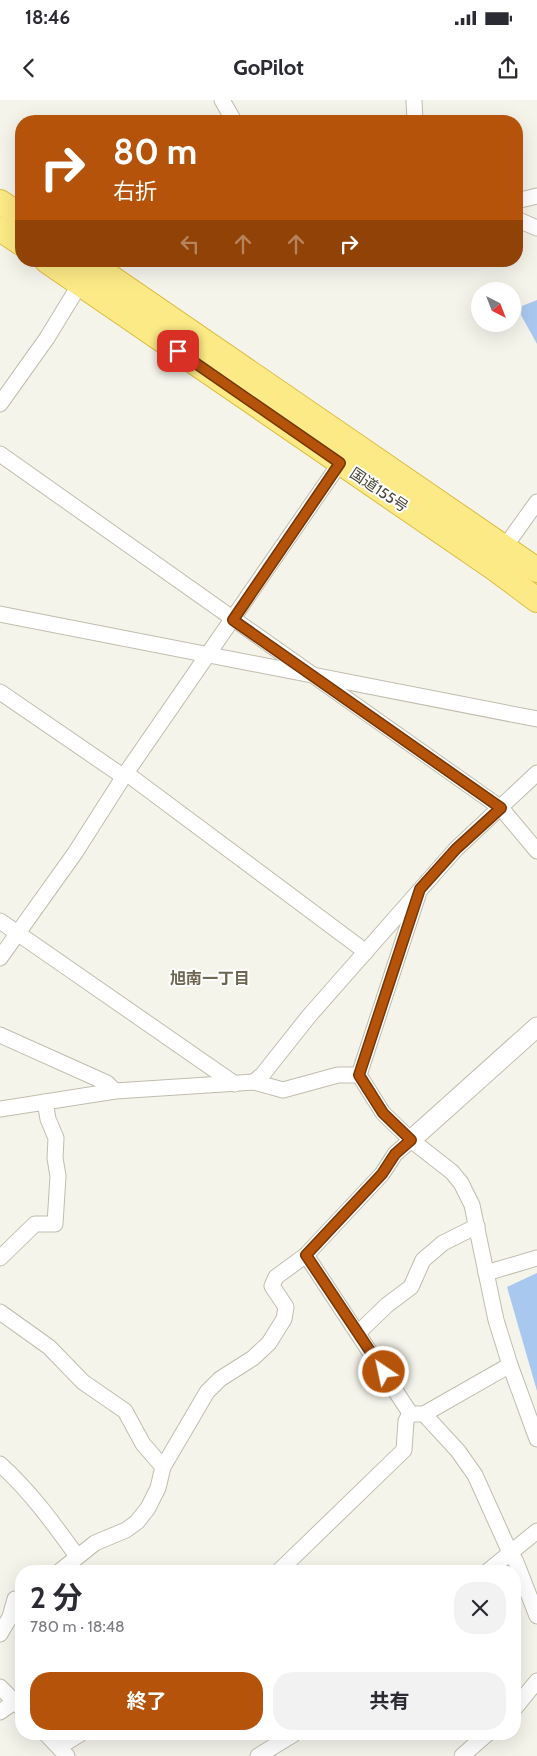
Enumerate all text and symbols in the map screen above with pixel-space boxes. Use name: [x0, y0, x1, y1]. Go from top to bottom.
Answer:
text: 18:46: [25, 6, 70, 29]
icon: back: [15, 54, 43, 82]
text: GoPilot: [233, 54, 304, 81]
icon: share: [494, 54, 522, 82]
text: 80 m: [113, 130, 197, 173]
icon: right: [30, 135, 95, 200]
text: 右折: [113, 178, 157, 205]
icon: left: [176, 230, 204, 258]
icon: ahead: [229, 230, 257, 258]
icon: ahead: [282, 230, 310, 258]
icon: right: [335, 230, 363, 258]
north arrow: [471, 282, 521, 332]
map controls: [471, 282, 521, 332]
pin: [157, 330, 199, 372]
icon: arrive: [164, 337, 192, 365]
street label: 国道155号: [347, 464, 411, 516]
district label: 旭南一丁目: [170, 969, 250, 988]
position arrow: [357, 1345, 409, 1397]
text: 2 分: [30, 1579, 83, 1616]
button: close: [454, 1582, 506, 1634]
text: 780 m · 18:48: [30, 1617, 125, 1636]
button: 終了: [30, 1672, 263, 1730]
button: 共有: [273, 1672, 506, 1730]

